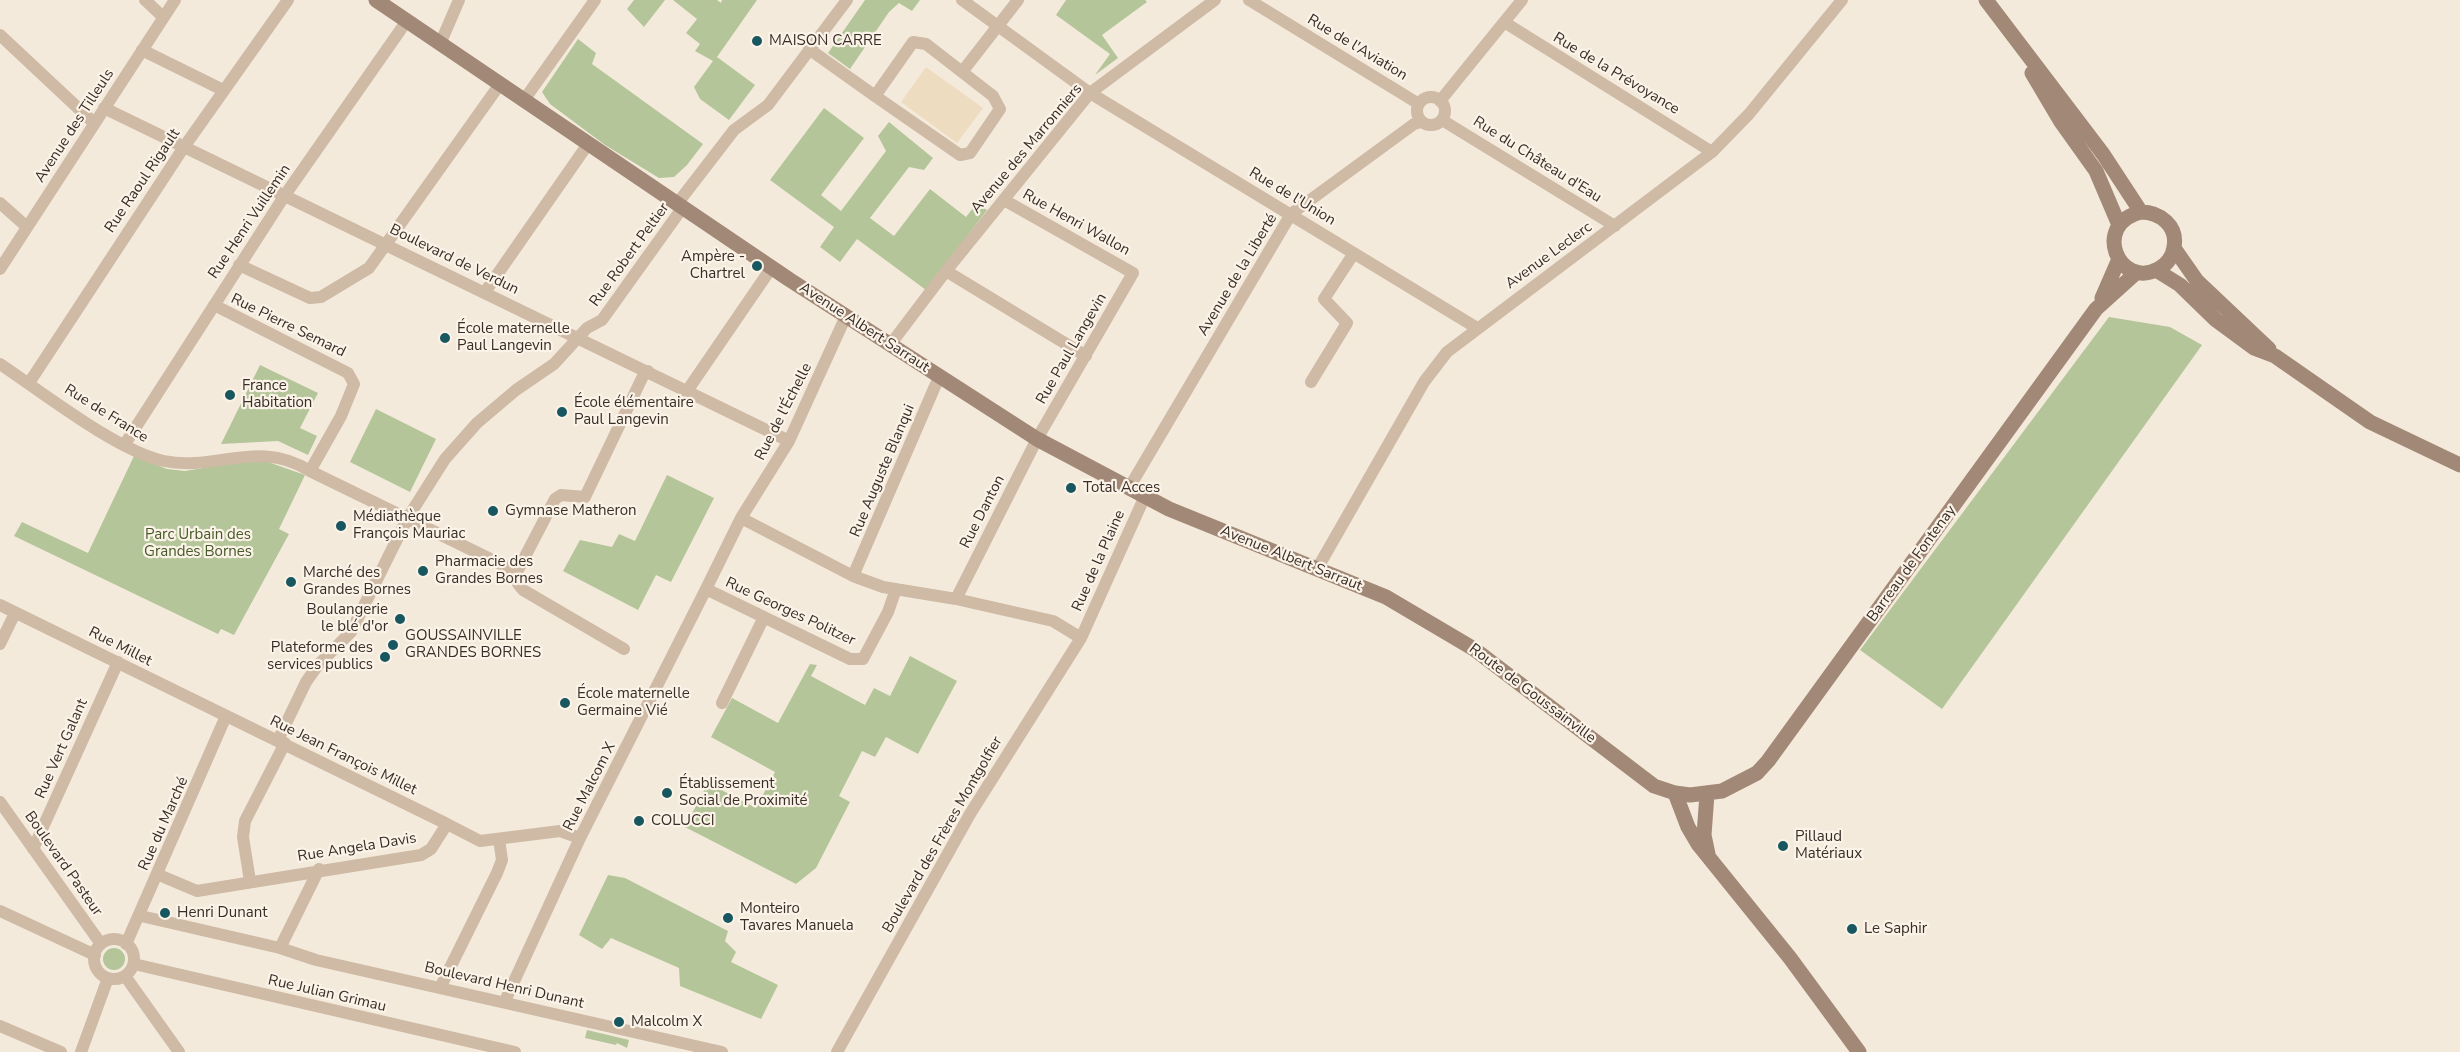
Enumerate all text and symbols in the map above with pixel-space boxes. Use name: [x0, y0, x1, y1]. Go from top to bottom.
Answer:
street label: Rue de l'Aviation: [1304, 11, 1410, 85]
street label: Rue de la Prévoyance: [1550, 29, 1682, 119]
place label: MAISON CARRE: [769, 32, 882, 50]
marker: MAISON CARRE: [750, 34, 764, 48]
street label: Avenue des Tilleuls: [32, 66, 118, 186]
street label: Avenue des Marronniers: [968, 81, 1086, 217]
street label: Rue du Château d'Eau: [1469, 113, 1605, 207]
street label: Rue Raoul Rigault: [102, 126, 184, 236]
street label: Rue Henri Vuillemin: [205, 161, 295, 283]
street label: Rue de l'Union: [1245, 164, 1339, 230]
street label: Rue Henri Wallon: [1019, 186, 1133, 260]
street label: Rue Robert Peltier: [586, 200, 674, 310]
street label: Avenue de la Liberté: [1194, 211, 1282, 339]
street label: Avenue Leclerc: [1502, 219, 1596, 293]
street label: Boulevard de Verdun: [386, 221, 522, 299]
place label: Ampère - Chartrel: [681, 248, 745, 283]
marker: Ampère - Chartrel: [750, 259, 764, 273]
street label: Avenue Albert Sarraut: [796, 279, 932, 377]
street label: Rue Pierre Semard: [228, 290, 348, 362]
street label: Rue Paul Langevin: [1033, 290, 1111, 408]
place label: École maternelle Paul Langevin: [457, 320, 570, 355]
marker: École maternelle Paul Langevin: [438, 331, 452, 345]
street label: Rue de l'Échelle: [752, 360, 816, 464]
place label: France Habitation: [242, 377, 312, 412]
street label: Rue de France: [61, 381, 151, 447]
marker: France Habitation: [223, 388, 237, 402]
place label: École élémentaire Paul Langevin: [574, 394, 694, 429]
street label: Rue Auguste Blanqui: [847, 402, 919, 540]
marker: École élémentaire Paul Langevin: [555, 405, 569, 419]
street label: Rue Danton: [957, 472, 1009, 552]
place label: Total Acces: [1083, 479, 1160, 497]
marker: Total Acces: [1064, 481, 1078, 495]
place label: Gymnase Matheron: [505, 502, 637, 520]
street label: Barreau de Fontenay: [1864, 502, 1960, 626]
marker: Gymnase Matheron: [486, 504, 500, 518]
place label: Médiathèque François Mauriac: [353, 508, 465, 543]
street label: Rue de la Plaine: [1069, 508, 1129, 614]
marker: Médiathèque François Mauriac: [334, 519, 348, 533]
street label: Avenue Albert Sarraut: [1217, 522, 1365, 596]
park label: Parc Urbain des Grandes Bornes: [144, 526, 252, 561]
place label: Pharmacie des Grandes Bornes: [435, 553, 543, 588]
place label: Marché des Grandes Bornes: [303, 564, 411, 599]
marker: Pharmacie des Grandes Bornes: [416, 564, 430, 578]
street label: Rue Georges Politzer: [722, 574, 858, 650]
marker: Marché des Grandes Bornes: [284, 575, 298, 589]
place label: Boulangerie le blé d'or: [307, 601, 388, 636]
marker: Boulangerie le blé d'or: [393, 612, 407, 626]
street label: Rue Millet: [85, 623, 155, 671]
place label: GOUSSAINVILLE GRANDES BORNES: [405, 627, 541, 662]
marker: GOUSSAINVILLE GRANDES BORNES: [386, 638, 400, 652]
place label: Plateforme des services publics: [267, 639, 373, 674]
street label: Route de Goussainville: [1465, 640, 1599, 748]
marker: Plateforme des services publics: [378, 650, 392, 664]
place label: École maternelle Germaine Vié: [577, 685, 690, 720]
street label: Rue Vert Galant: [32, 696, 92, 802]
marker: École maternelle Germaine Vié: [558, 696, 572, 710]
street label: Rue Jean François Millet: [267, 713, 419, 799]
street label: Boulevard des Frères Montgolfier: [879, 733, 1007, 937]
street label: Rue Malcom X: [560, 740, 620, 834]
street label: Rue du Marché: [135, 774, 193, 874]
place label: Établissement Social de Proximité: [679, 775, 807, 810]
marker: Établissement Social de Proximité: [660, 786, 674, 800]
street label: Boulevard Pasteur: [20, 808, 106, 920]
place label: COLUCCI: [651, 812, 715, 830]
marker: COLUCCI: [632, 814, 646, 828]
place label: Pillaud Matériaux: [1795, 828, 1862, 863]
street label: Rue Angela Davis: [296, 830, 418, 866]
marker: Pillaud Matériaux: [1776, 839, 1790, 853]
place label: Monteiro Tavares Manuela: [740, 900, 854, 935]
place label: Henri Dunant: [177, 904, 267, 922]
marker: Henri Dunant: [158, 906, 172, 920]
marker: Monteiro Tavares Manuela: [721, 911, 735, 925]
place label: Le Saphir: [1864, 920, 1927, 938]
marker: Le Saphir: [1845, 922, 1859, 936]
street label: Boulevard Henri Dunant: [423, 959, 585, 1013]
street label: Rue Julian Grimau: [266, 972, 388, 1016]
place label: Malcolm X: [631, 1013, 702, 1031]
marker: Malcolm X: [612, 1015, 626, 1029]

